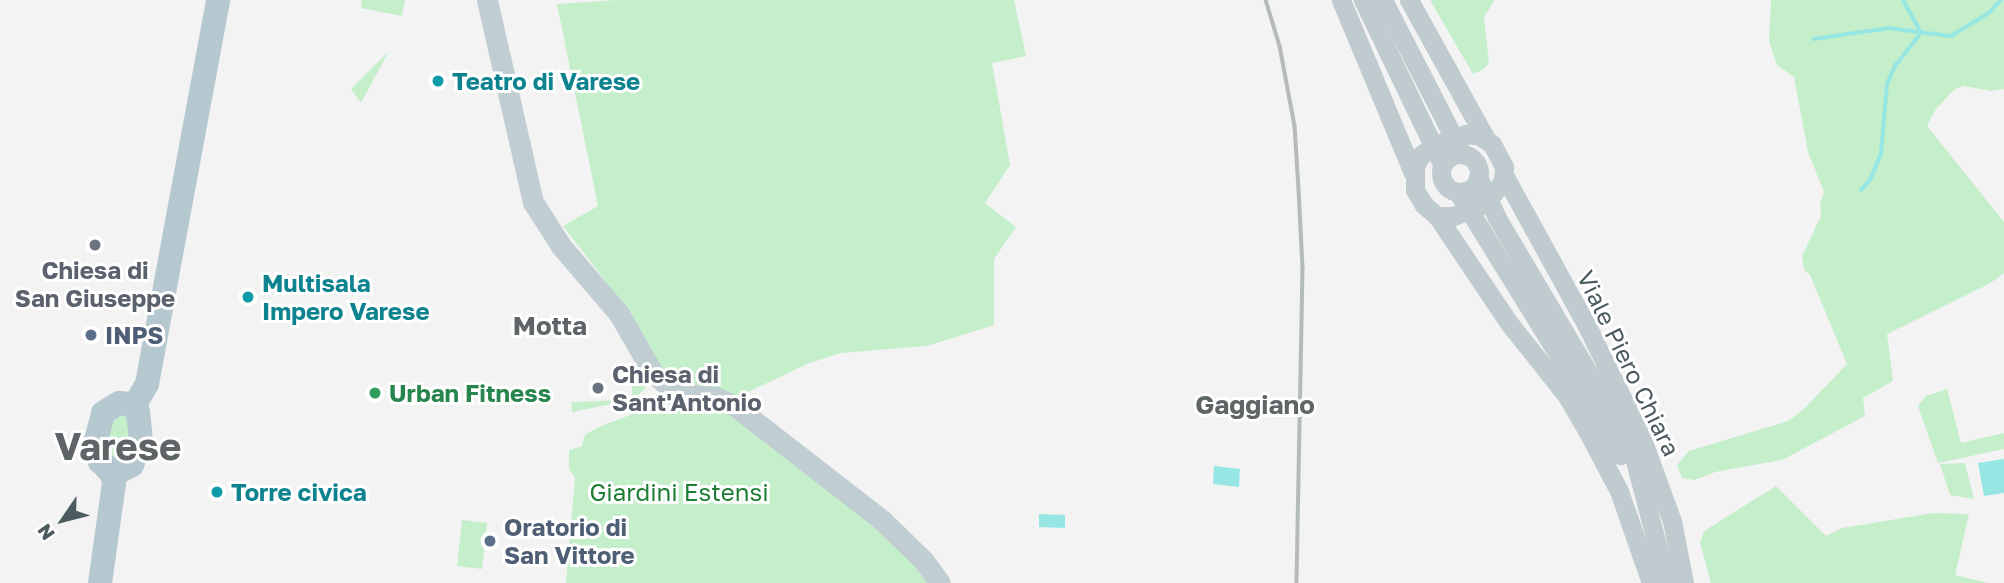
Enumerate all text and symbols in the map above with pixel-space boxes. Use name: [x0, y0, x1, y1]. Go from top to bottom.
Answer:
place label: Teatro di Varese: [452, 67, 640, 95]
marker: Teatro di Varese: [430, 73, 446, 89]
marker: Chiesa di San Giuseppe: [87, 237, 103, 253]
place label: Chiesa di San Giuseppe: [15, 256, 175, 312]
street label: Viale Piero Chiara: [1572, 266, 1686, 460]
place label: Multisala Impero Varese: [262, 269, 430, 325]
marker: Multisala Impero Varese: [240, 289, 256, 305]
district label: Motta: [513, 310, 587, 342]
place label: INPS: [105, 321, 163, 349]
marker: INPS: [83, 327, 99, 343]
place label: Chiesa di Sant'Antonio: [612, 360, 762, 416]
place label: Urban Fitness: [389, 379, 551, 407]
marker: Chiesa di Sant'Antonio: [590, 380, 606, 396]
marker: Urban Fitness: [367, 385, 383, 401]
district label: Gaggiano: [1195, 389, 1315, 421]
district label: Varese: [55, 423, 181, 469]
place label: Torre civica: [231, 478, 367, 506]
park label: Giardini Estensi: [589, 478, 769, 506]
marker: Torre civica: [209, 484, 225, 500]
north arrow: [28, 485, 98, 555]
place label: Oratorio di San Vittore: [504, 513, 635, 569]
text: N: [32, 520, 59, 545]
marker: Oratorio di San Vittore: [482, 533, 498, 549]

